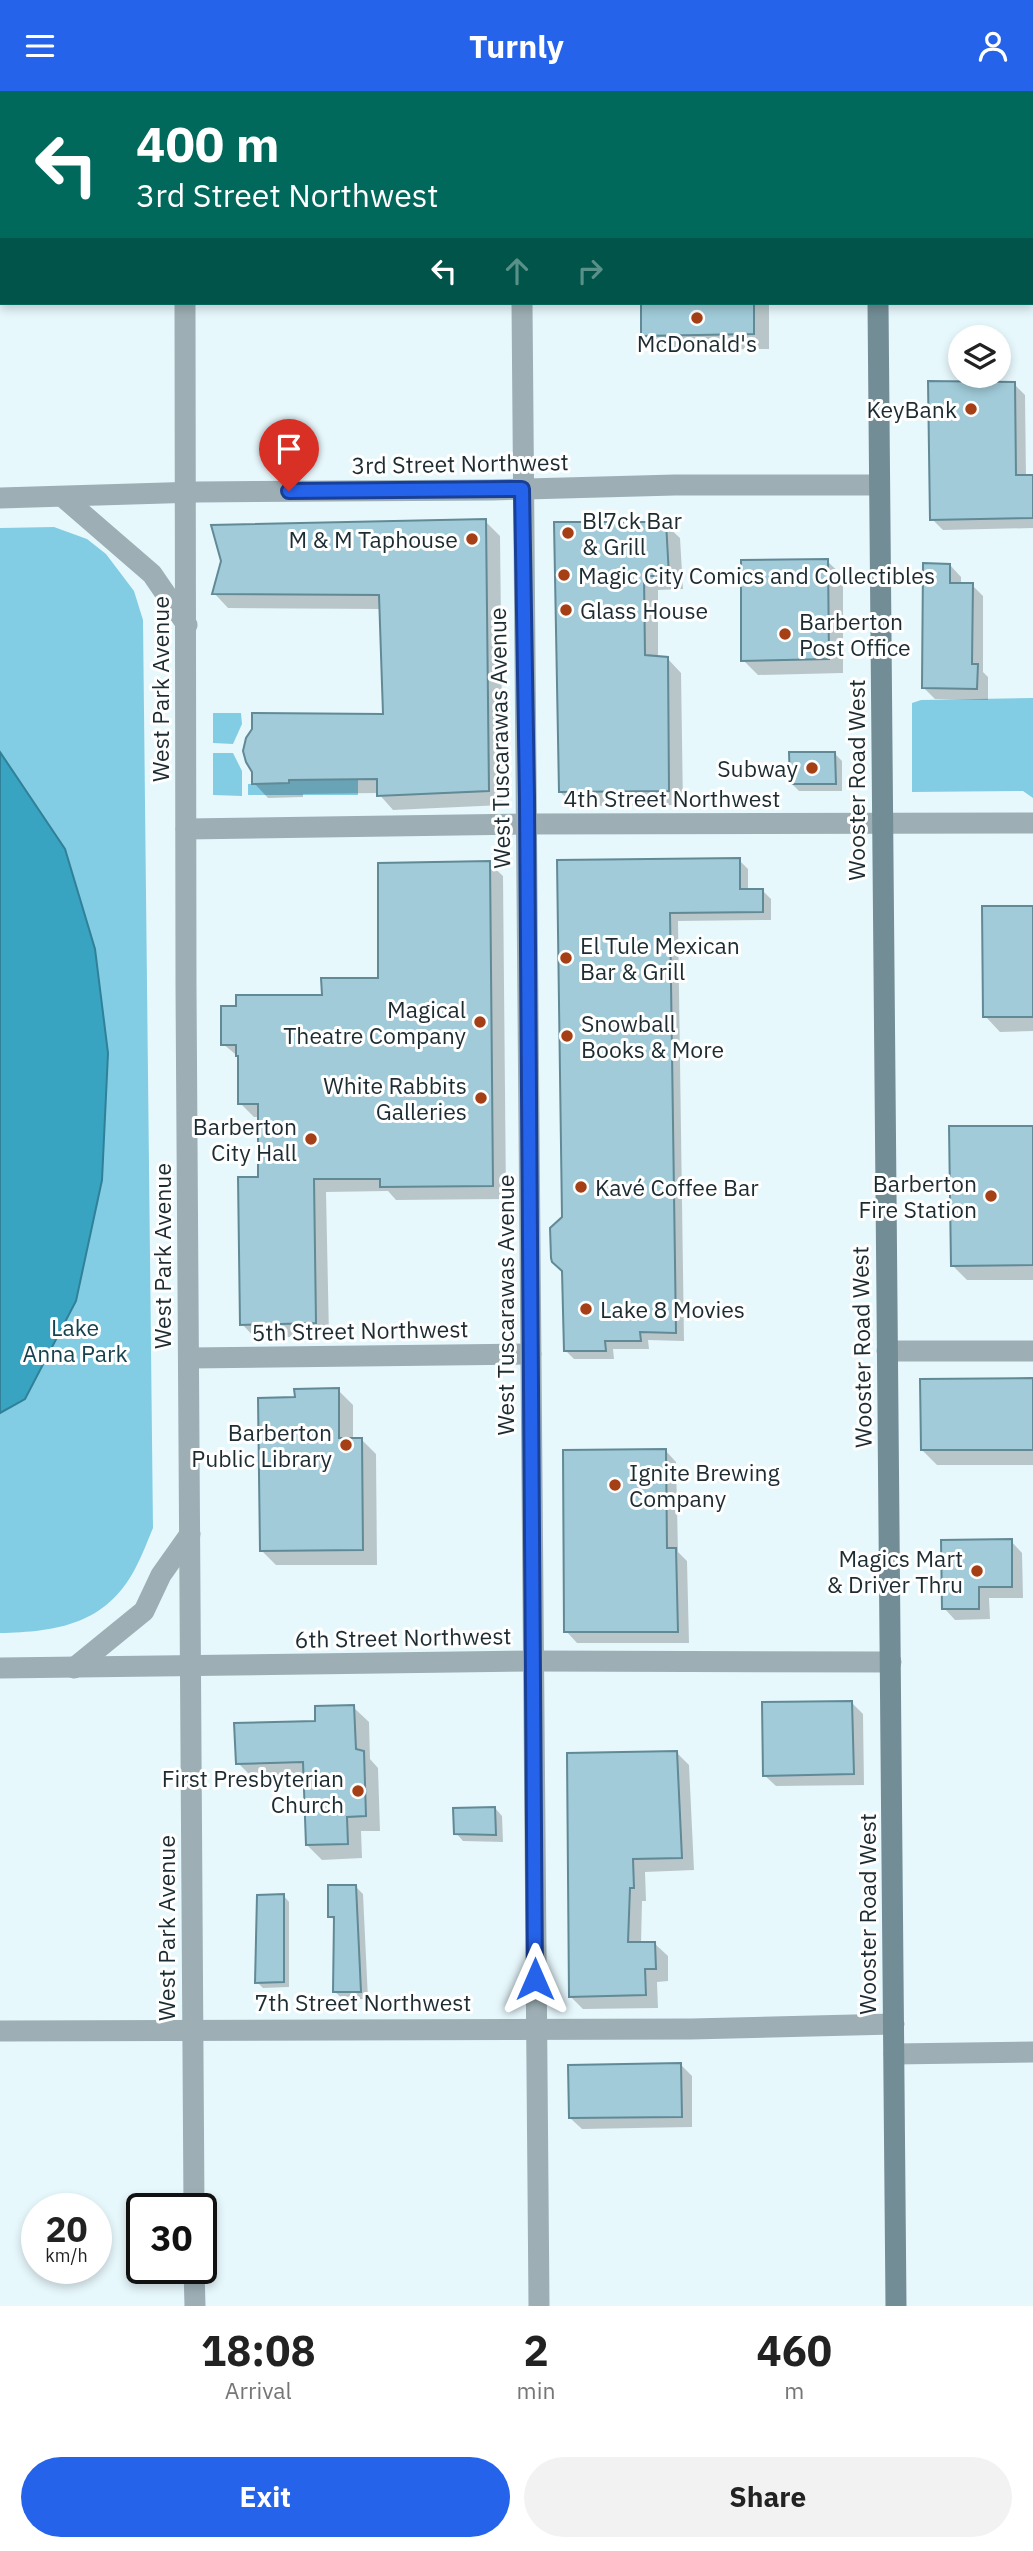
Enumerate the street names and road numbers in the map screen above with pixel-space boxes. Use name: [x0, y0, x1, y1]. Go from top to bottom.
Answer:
street label: 3rd Street Northwest: [351, 446, 569, 480]
street label: West Park Avenue: [145, 596, 175, 782]
street label: West Tuscarawas Avenue: [482, 607, 516, 869]
street label: Wooster Road West: [841, 679, 871, 881]
street label: 4th Street Northwest: [564, 783, 780, 813]
street label: West Park Avenue: [147, 1163, 177, 1349]
street label: West Tuscarawas Avenue: [490, 1174, 520, 1436]
street label: Wooster Road West: [844, 1246, 878, 1448]
street label: 5th Street Northwest: [251, 1313, 469, 1347]
street label: 6th Street Northwest: [294, 1620, 512, 1654]
street label: Wooster Road West: [852, 1813, 882, 2015]
street label: West Park Avenue: [151, 1835, 181, 2021]
street label: 7th Street Northwest: [255, 1987, 471, 2017]

